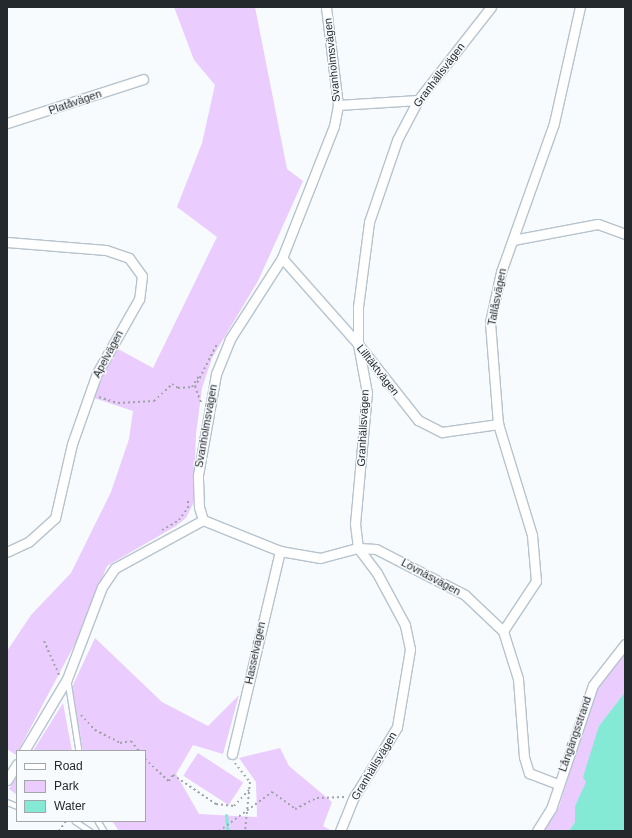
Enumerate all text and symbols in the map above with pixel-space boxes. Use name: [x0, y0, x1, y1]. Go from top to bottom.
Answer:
street label: Svanholmsvägen: [321, 17, 343, 103]
street label: Granhällsvägen: [411, 40, 467, 110]
street label: Platåvägen: [47, 87, 103, 117]
street label: Tallåsvägen: [485, 267, 509, 327]
street label: Apelvägen: [90, 328, 126, 380]
street label: Lilltäktvägen: [354, 342, 402, 398]
street label: Svanholmsvägen: [192, 383, 220, 469]
street label: Granhällsvägen: [354, 389, 372, 467]
street label: Lövnäsvägen: [399, 556, 463, 598]
street label: Hasselvägen: [242, 621, 268, 685]
street label: Långängsstrand: [556, 695, 594, 773]
street label: Granhällsvägen: [349, 730, 399, 802]
legend: [16, 750, 146, 822]
text: Road: [54, 759, 83, 773]
text: Park: [54, 779, 79, 793]
text: Water: [54, 799, 86, 813]

